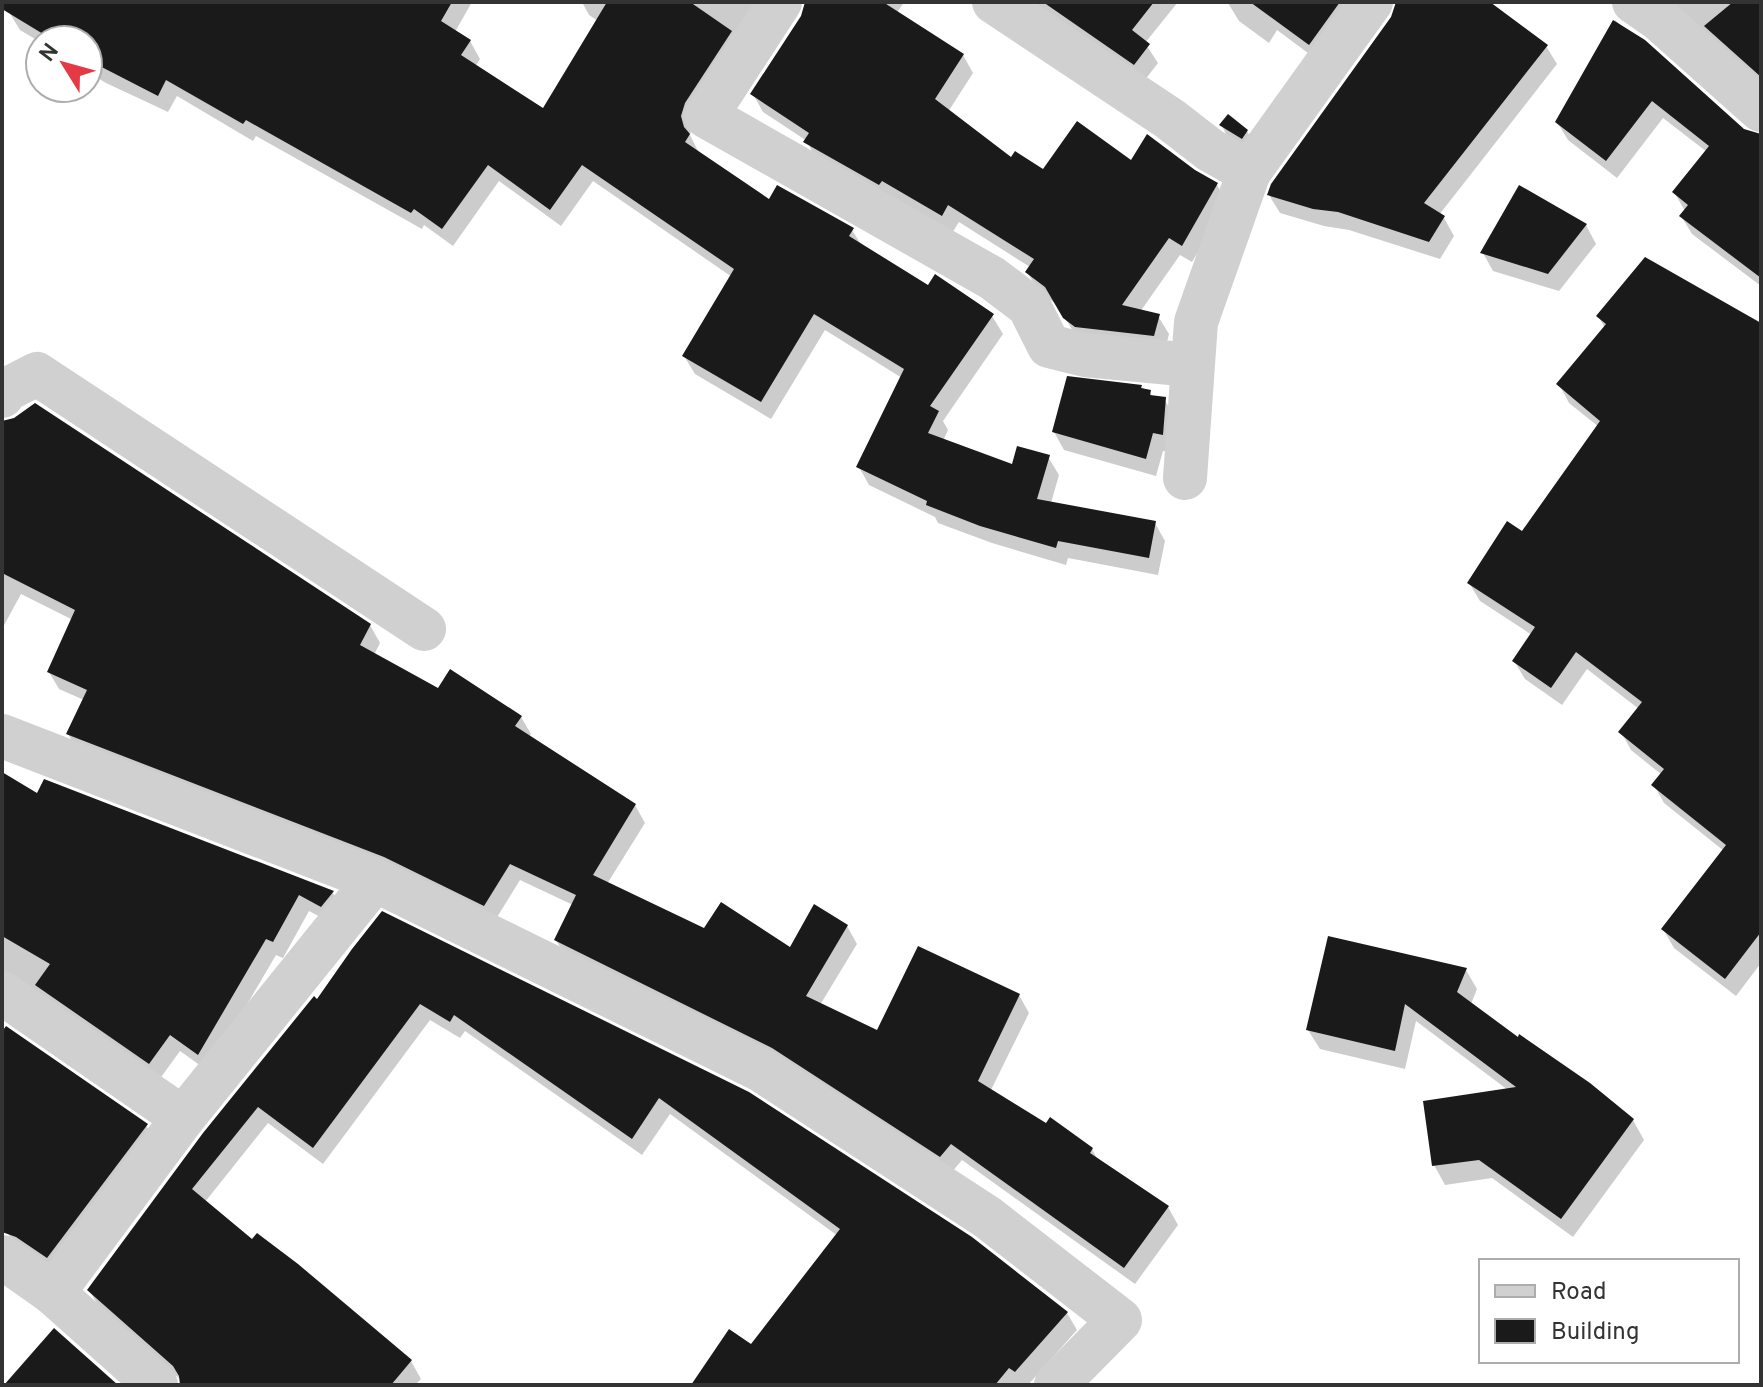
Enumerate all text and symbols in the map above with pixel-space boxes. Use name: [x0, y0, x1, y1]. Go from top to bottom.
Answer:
north arrow: [24, 24, 104, 104]
text: N: [34, 39, 66, 68]
legend: [1479, 1259, 1739, 1363]
text: Road: [1551, 1278, 1607, 1308]
text: Building: [1551, 1318, 1640, 1348]

